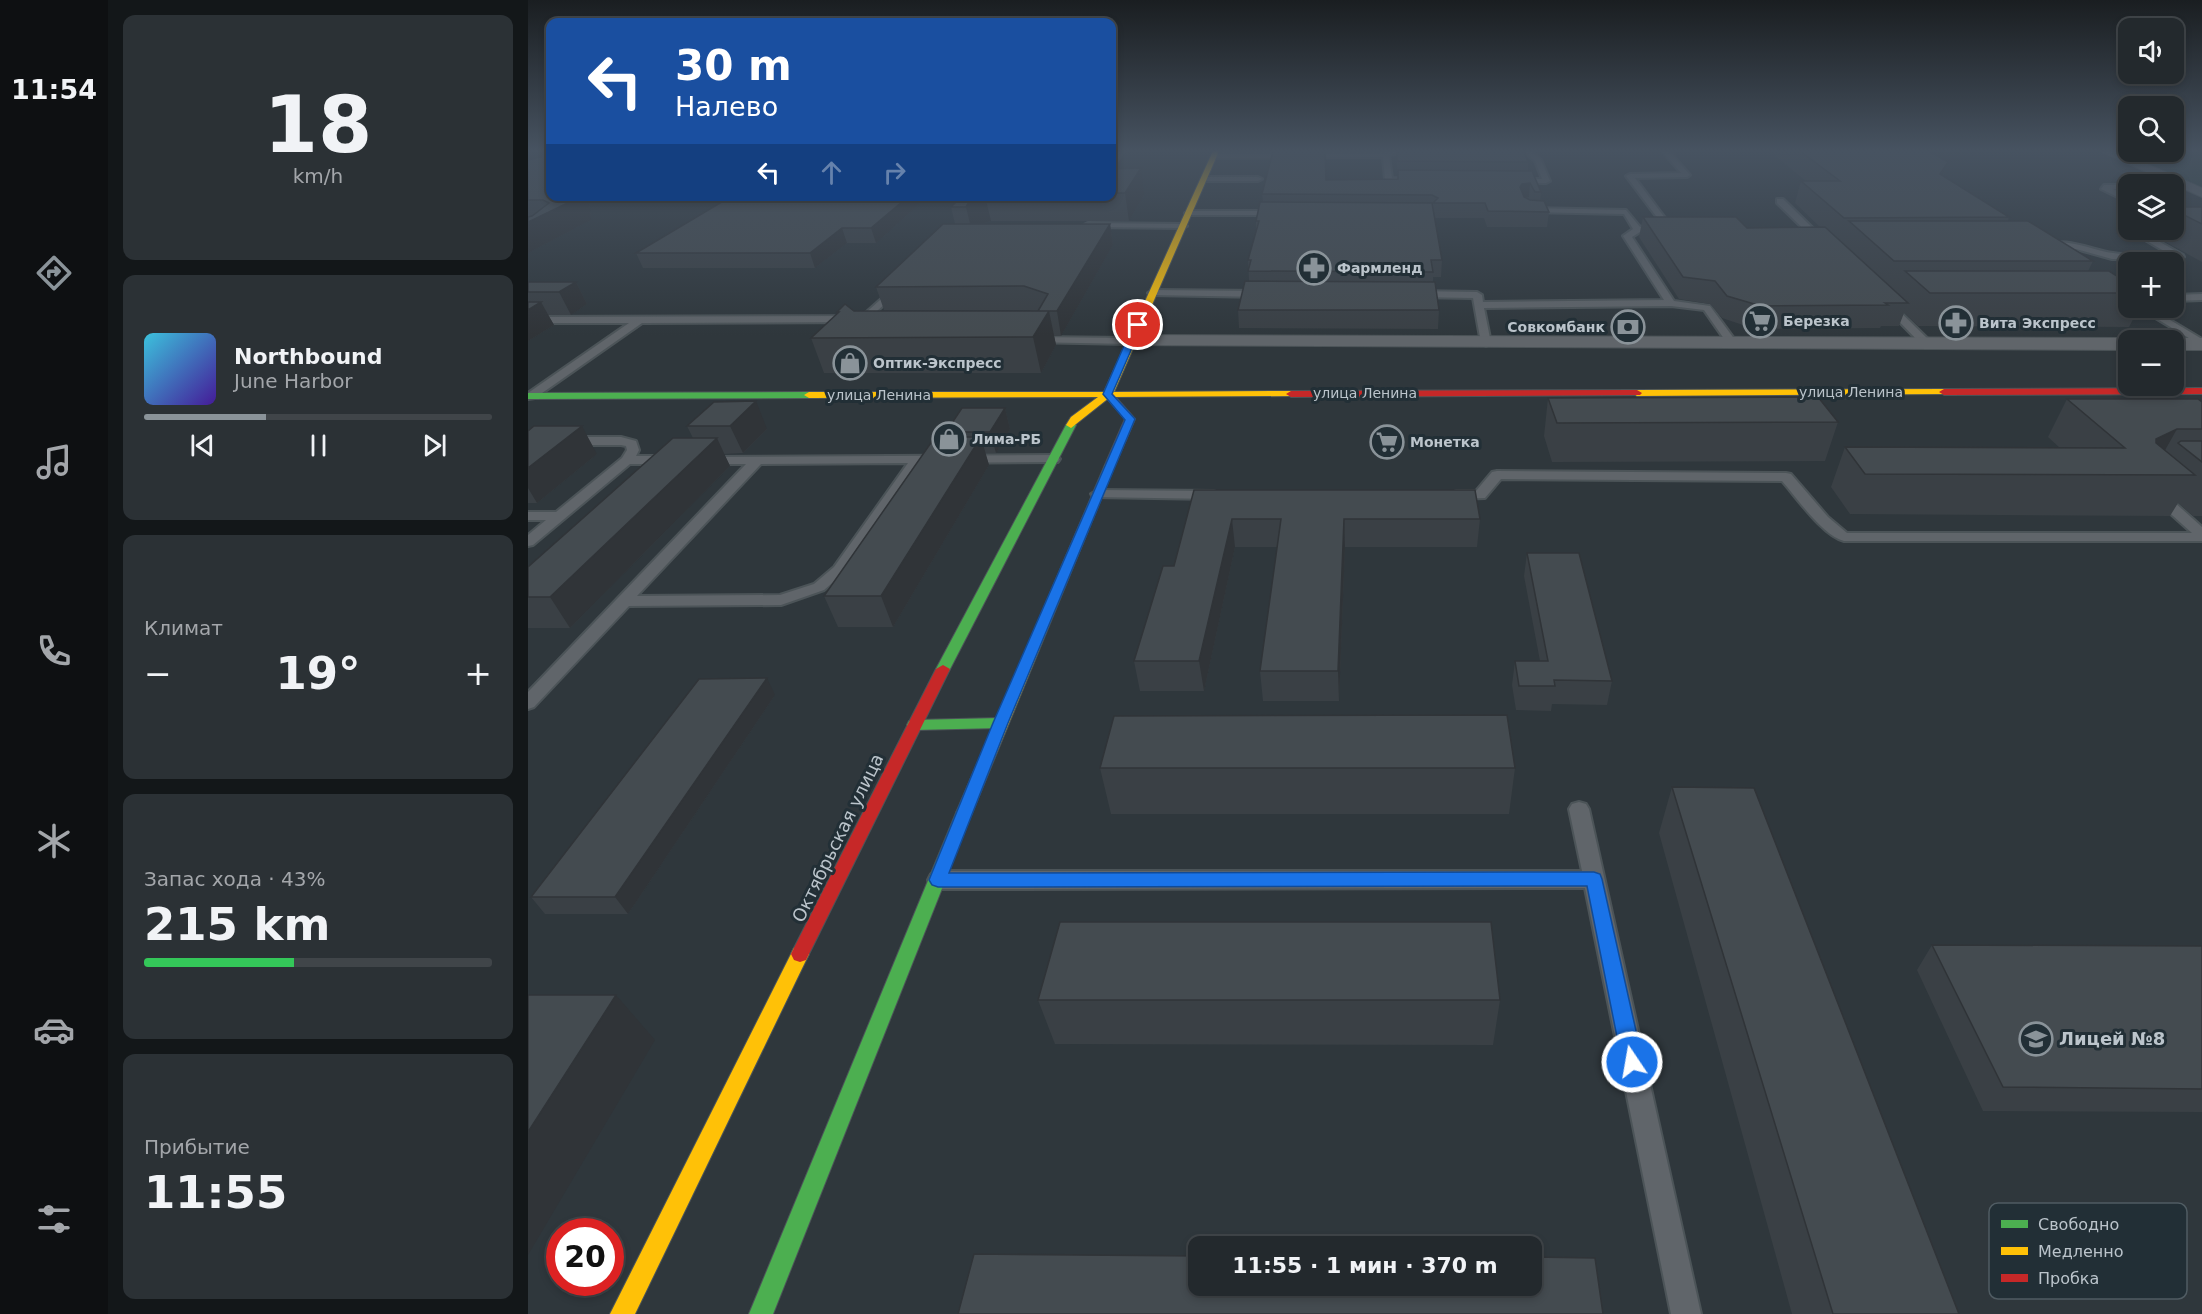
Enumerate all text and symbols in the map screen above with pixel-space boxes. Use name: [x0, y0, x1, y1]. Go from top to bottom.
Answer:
map controls: [2118, 18, 2184, 396]
button: sound: [2118, 18, 2184, 84]
text: 30 m: [675, 41, 792, 90]
icon: left: [576, 42, 654, 120]
text: 11:54: [11, 74, 97, 105]
text: 18: [264, 80, 372, 170]
text: Налево: [675, 91, 778, 122]
button: search: [2118, 96, 2184, 162]
icon: left: [752, 156, 785, 189]
icon: ahead: [815, 156, 848, 189]
icon: right: [878, 156, 911, 189]
text: km/h: [293, 164, 343, 188]
button: layers: [2118, 174, 2184, 240]
pharmacy icon: Фармленд: [1296, 250, 1332, 286]
icon: directions: [33, 252, 75, 294]
button: +: [2118, 252, 2184, 318]
place label: Фармленд: [1337, 260, 1423, 276]
pin: [1112, 299, 1163, 350]
supermarket icon: Березка: [1742, 303, 1778, 339]
pharmacy icon: Вита Экспресс: [1938, 305, 1974, 341]
icon: arrive: [1121, 308, 1154, 341]
bank icon: Совкомбанк: [1610, 309, 1646, 345]
place label: Березка: [1783, 313, 1850, 329]
place label: Вита Экспресс: [1979, 315, 2096, 331]
place label: Совкомбанк: [1507, 319, 1605, 335]
button: −: [2118, 330, 2184, 396]
text: Northbound: [234, 344, 383, 369]
shop icon: Оптик-Экспресс: [832, 345, 868, 381]
place label: Оптик-Экспресс: [873, 355, 1002, 371]
text: June Harbor: [234, 369, 353, 393]
street label: улица Ленина: [1799, 384, 1903, 400]
street label: улица Ленина: [1313, 385, 1417, 401]
street label: улица Ленина: [827, 387, 931, 403]
shop icon: Лима-РБ: [931, 421, 967, 457]
supermarket icon: Монетка: [1369, 424, 1405, 460]
icon: previous: [186, 429, 219, 462]
icon: pause: [302, 429, 335, 462]
icon: next: [418, 429, 451, 462]
place label: Лима-РБ: [972, 431, 1041, 447]
place label: Монетка: [1410, 434, 1480, 450]
icon: music: [33, 441, 75, 483]
text: Климат: [144, 616, 223, 640]
icon: phone: [33, 630, 75, 672]
text: 19°: [275, 647, 361, 700]
text: −: [144, 654, 172, 693]
text: +: [464, 654, 492, 693]
street label: Октябрьская улица: [788, 750, 888, 926]
icon: climate: [33, 820, 75, 862]
text: Запас хода · 43%: [144, 867, 325, 891]
text: 215 km: [144, 898, 330, 951]
icon: car: [33, 1009, 75, 1051]
school or university icon: Лицей №8: [2018, 1021, 2054, 1057]
place label: Лицей №8: [2059, 1028, 2165, 1049]
position arrow: [1600, 1030, 1664, 1094]
text: Прибытие: [144, 1135, 250, 1159]
text: 11:55: [144, 1166, 287, 1219]
icon: filters: [33, 1198, 75, 1240]
legend: [1989, 1203, 2187, 1299]
text: Свободно: [2038, 1215, 2119, 1234]
speed limit sign: 20: [546, 1218, 624, 1296]
text: Медленно: [2038, 1242, 2124, 1261]
text: 11:55 · 1 мин · 370 m: [1232, 1253, 1498, 1278]
text: Пробка: [2038, 1269, 2099, 1288]

